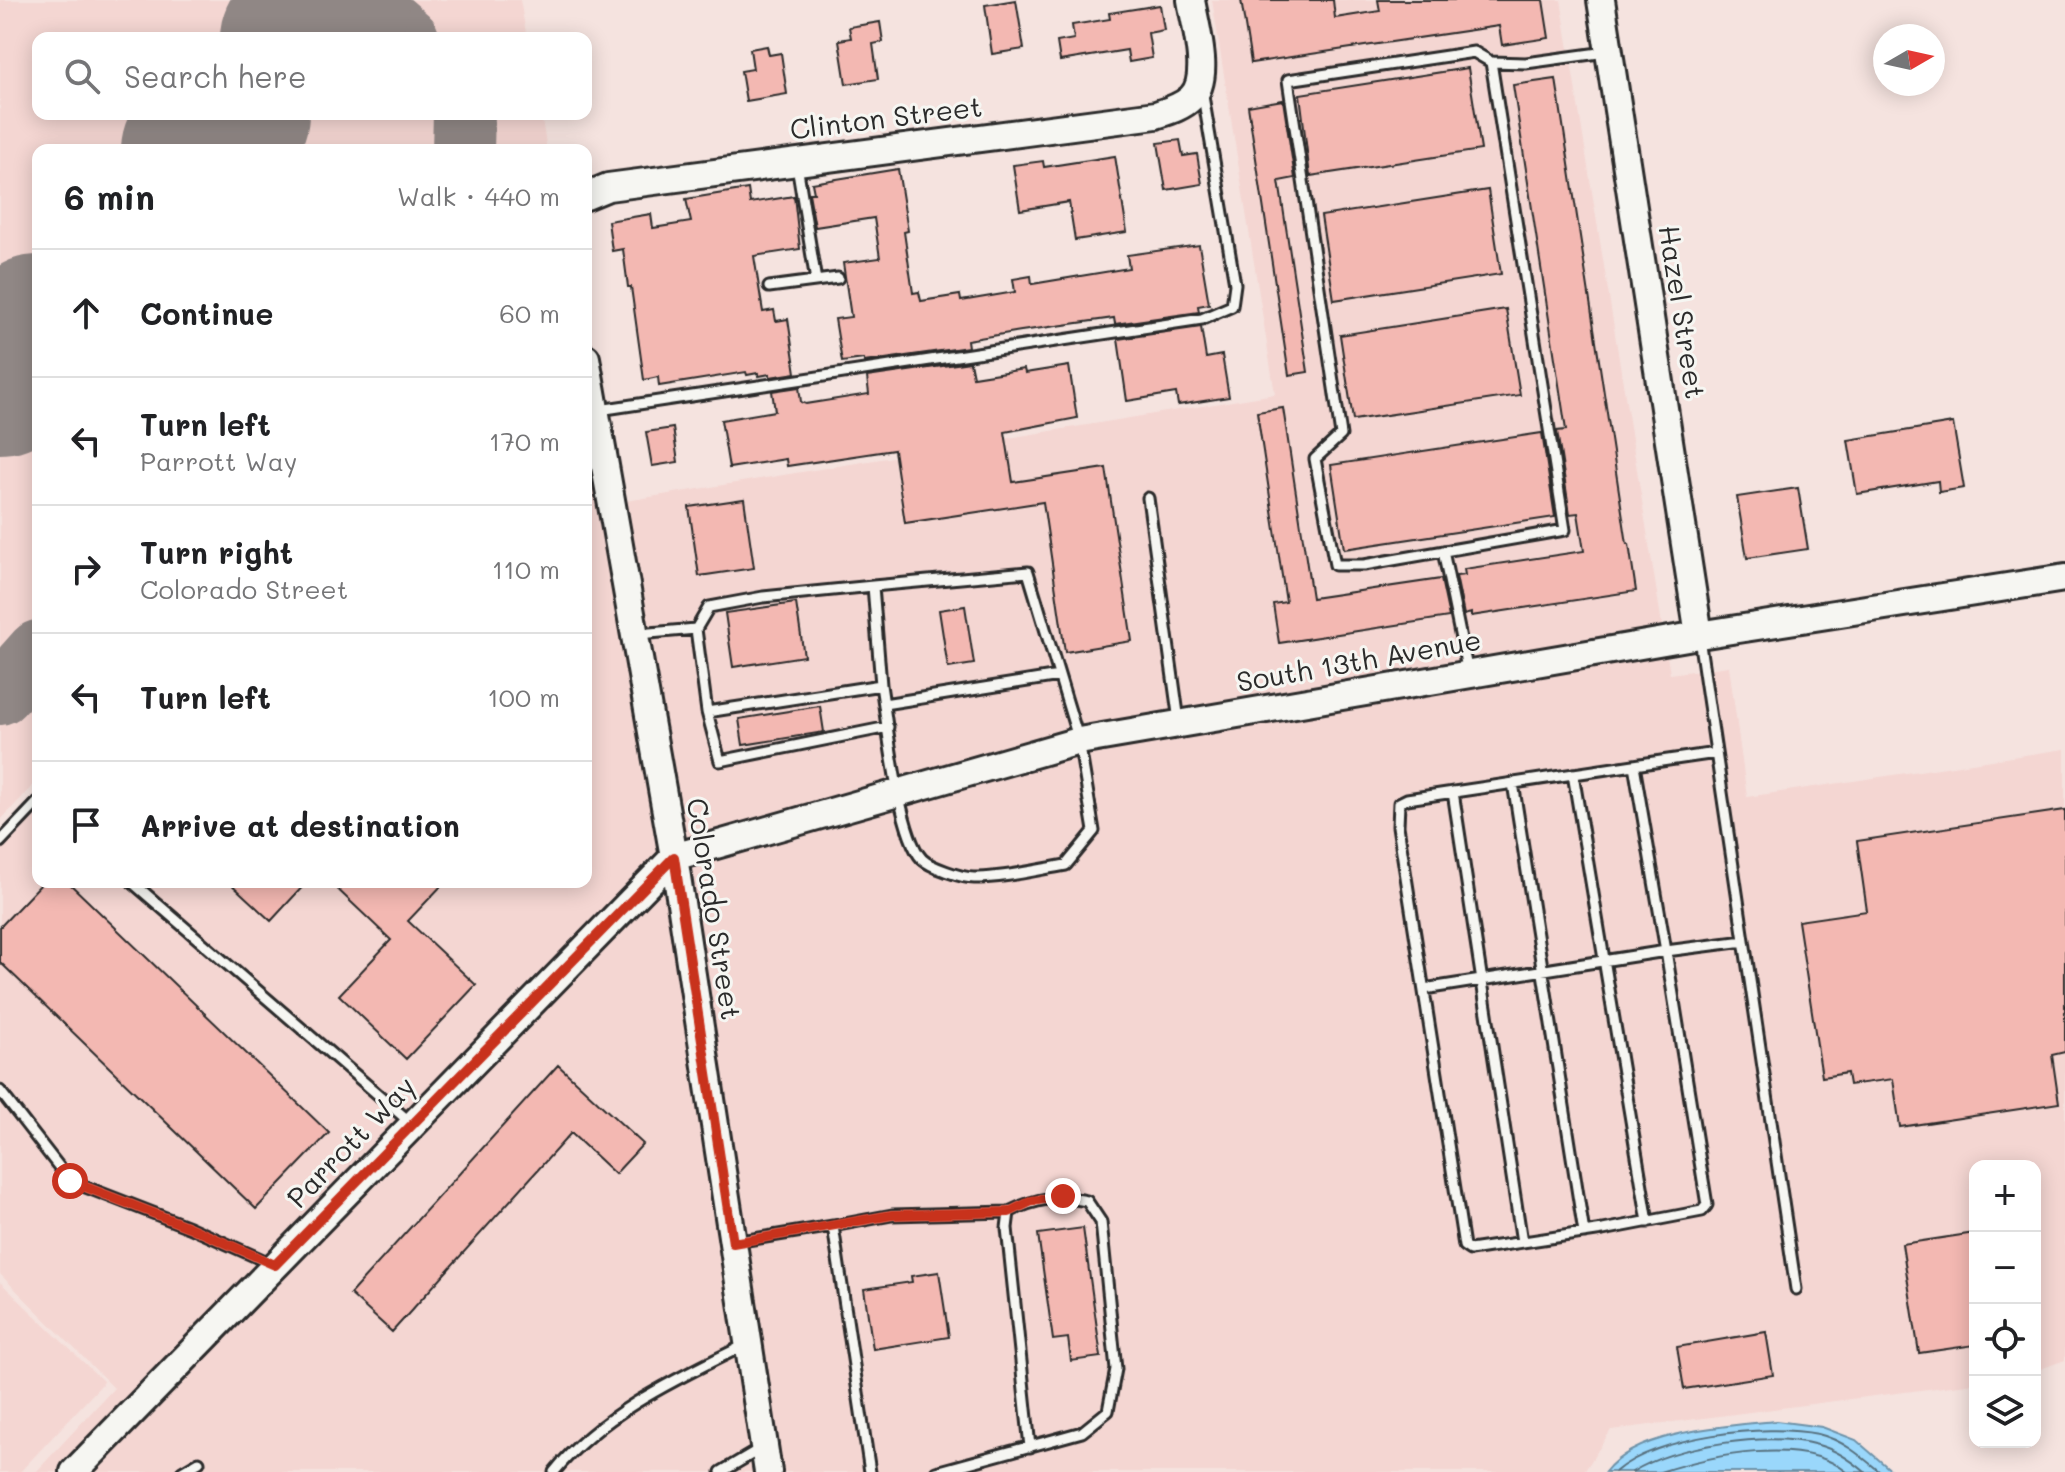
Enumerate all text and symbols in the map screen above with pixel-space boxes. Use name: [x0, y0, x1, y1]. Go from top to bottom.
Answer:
north arrow: [1873, 24, 1945, 96]
search box: [32, 32, 592, 120]
icon: search: [60, 54, 104, 98]
text: Search here: [124, 56, 307, 96]
street label: Clinton Street: [788, 87, 984, 147]
text: 6 min: [64, 174, 155, 219]
text: Walk · 440 m: [397, 179, 560, 213]
street label: Hazel Street: [1651, 222, 1714, 401]
icon: ahead: [64, 291, 108, 335]
text: Continue: [140, 293, 273, 333]
text: 60 m: [499, 296, 560, 330]
text: Turn left: [140, 404, 271, 444]
icon: left: [64, 419, 108, 463]
text: 170 m: [489, 424, 560, 458]
text: Parrott Way: [140, 444, 297, 478]
text: Turn right: [140, 532, 293, 572]
icon: right: [64, 547, 108, 591]
text: 110 m: [492, 552, 560, 586]
text: Colorado Street: [140, 572, 348, 606]
street label: South 13th Avenue: [1234, 621, 1484, 699]
icon: left: [64, 675, 108, 719]
text: Turn left: [140, 677, 271, 717]
text: 100 m: [487, 680, 560, 714]
street label: Colorado Street: [680, 795, 750, 1022]
icon: arrive: [64, 803, 108, 847]
text: Arrive at destination: [140, 805, 460, 845]
street label: Parrott Way: [278, 1068, 422, 1215]
map controls: [1969, 1160, 2041, 1448]
button: +: [1969, 1160, 2041, 1232]
route start: [52, 1163, 88, 1199]
route end: [1045, 1178, 1081, 1214]
button: −: [1969, 1232, 2041, 1304]
button: locate: [1969, 1304, 2041, 1376]
button: layers: [1969, 1376, 2041, 1448]

